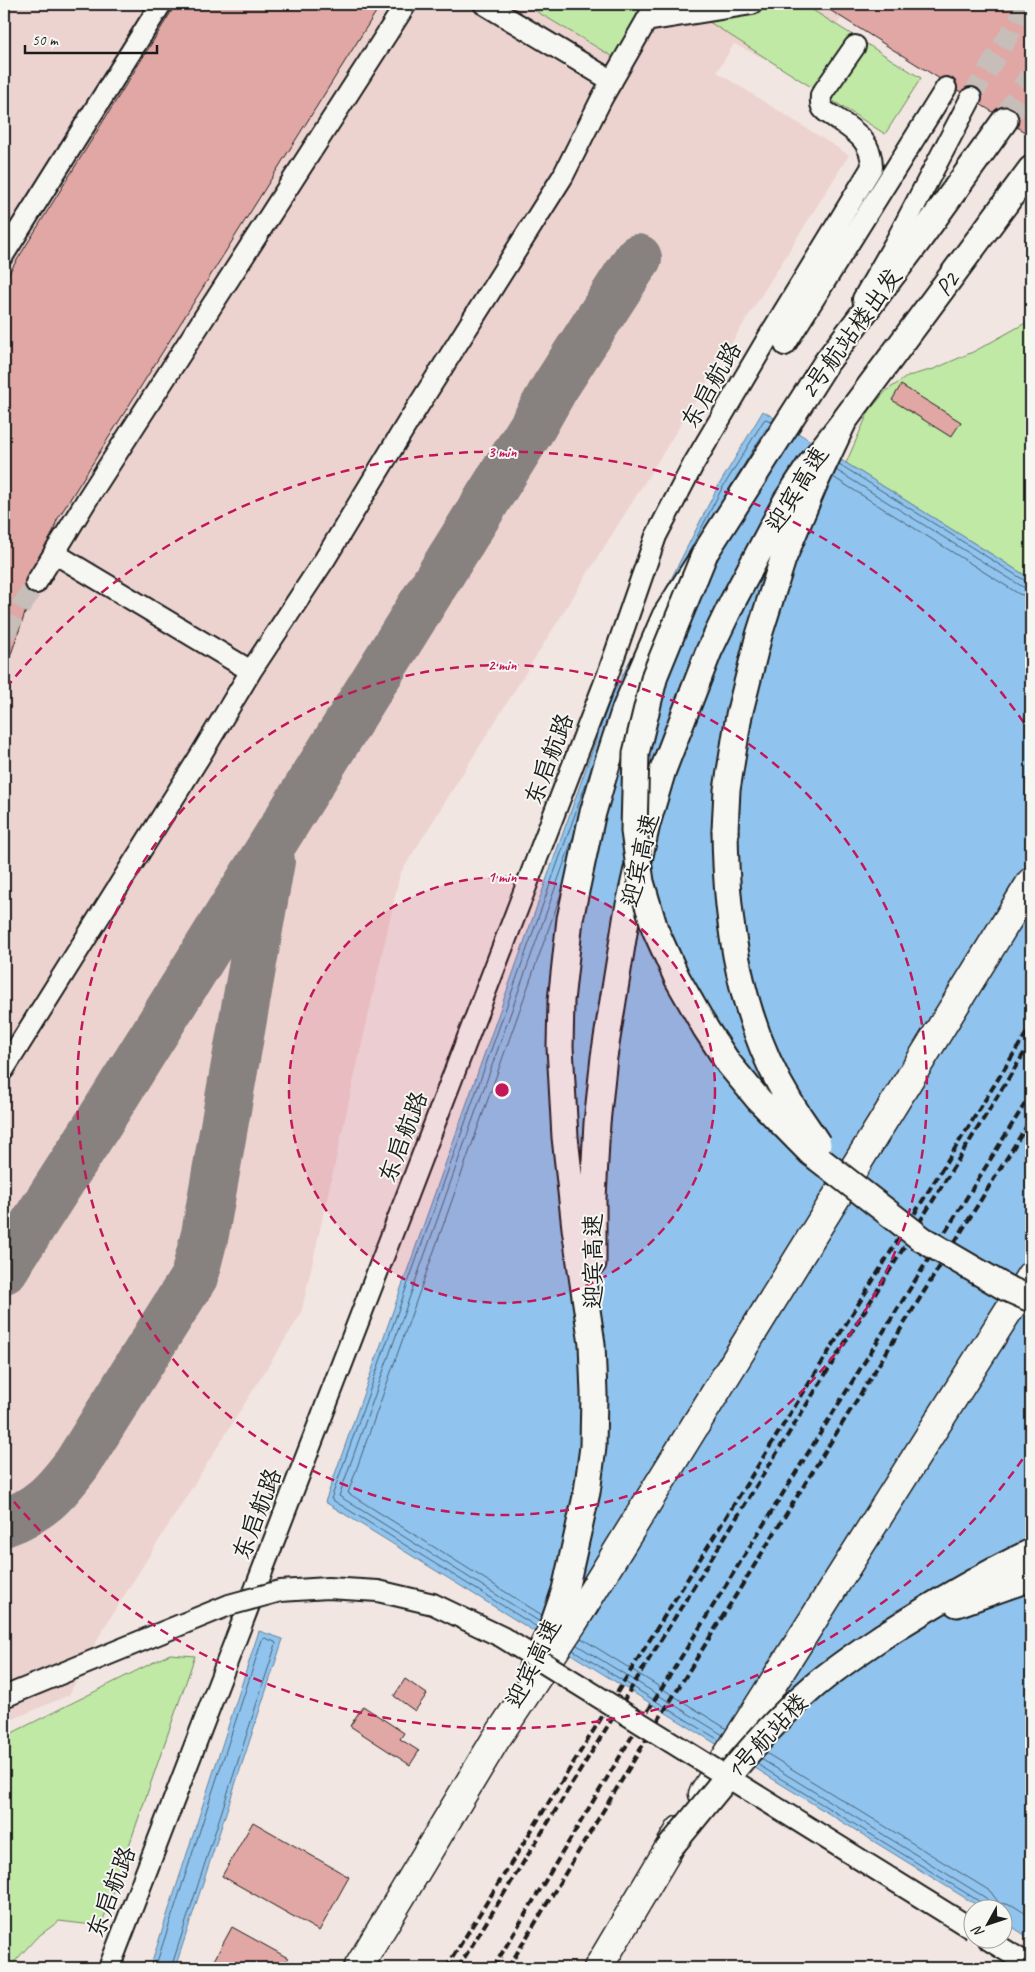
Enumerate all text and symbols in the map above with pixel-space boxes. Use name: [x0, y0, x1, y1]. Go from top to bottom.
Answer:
scale bar: [25, 22, 158, 54]
text: 50 m: [32, 31, 59, 50]
street label: 2号航站楼出发: [793, 262, 909, 404]
street label: P2: [928, 264, 967, 302]
street label: 东启航路: [674, 336, 748, 434]
street label: 迎宾高速: [759, 440, 835, 538]
text: 3 min: [488, 443, 517, 462]
text: 2 min: [488, 656, 517, 675]
street label: 东启航路: [518, 709, 580, 809]
street label: 迎宾高速: [615, 810, 665, 910]
text: 1 min: [488, 868, 517, 887]
centre of rings: [493, 1081, 511, 1099]
street label: 东启航路: [372, 1087, 434, 1187]
street label: 迎宾高速: [578, 1213, 608, 1309]
street label: 东启航路: [226, 1464, 288, 1564]
street label: 迎宾高速: [498, 1613, 568, 1713]
street label: 1号航站楼: [720, 1687, 814, 1785]
street label: 东启航路: [80, 1842, 142, 1942]
north arrow: [962, 1900, 1012, 1950]
text: N: [968, 1921, 988, 1941]

